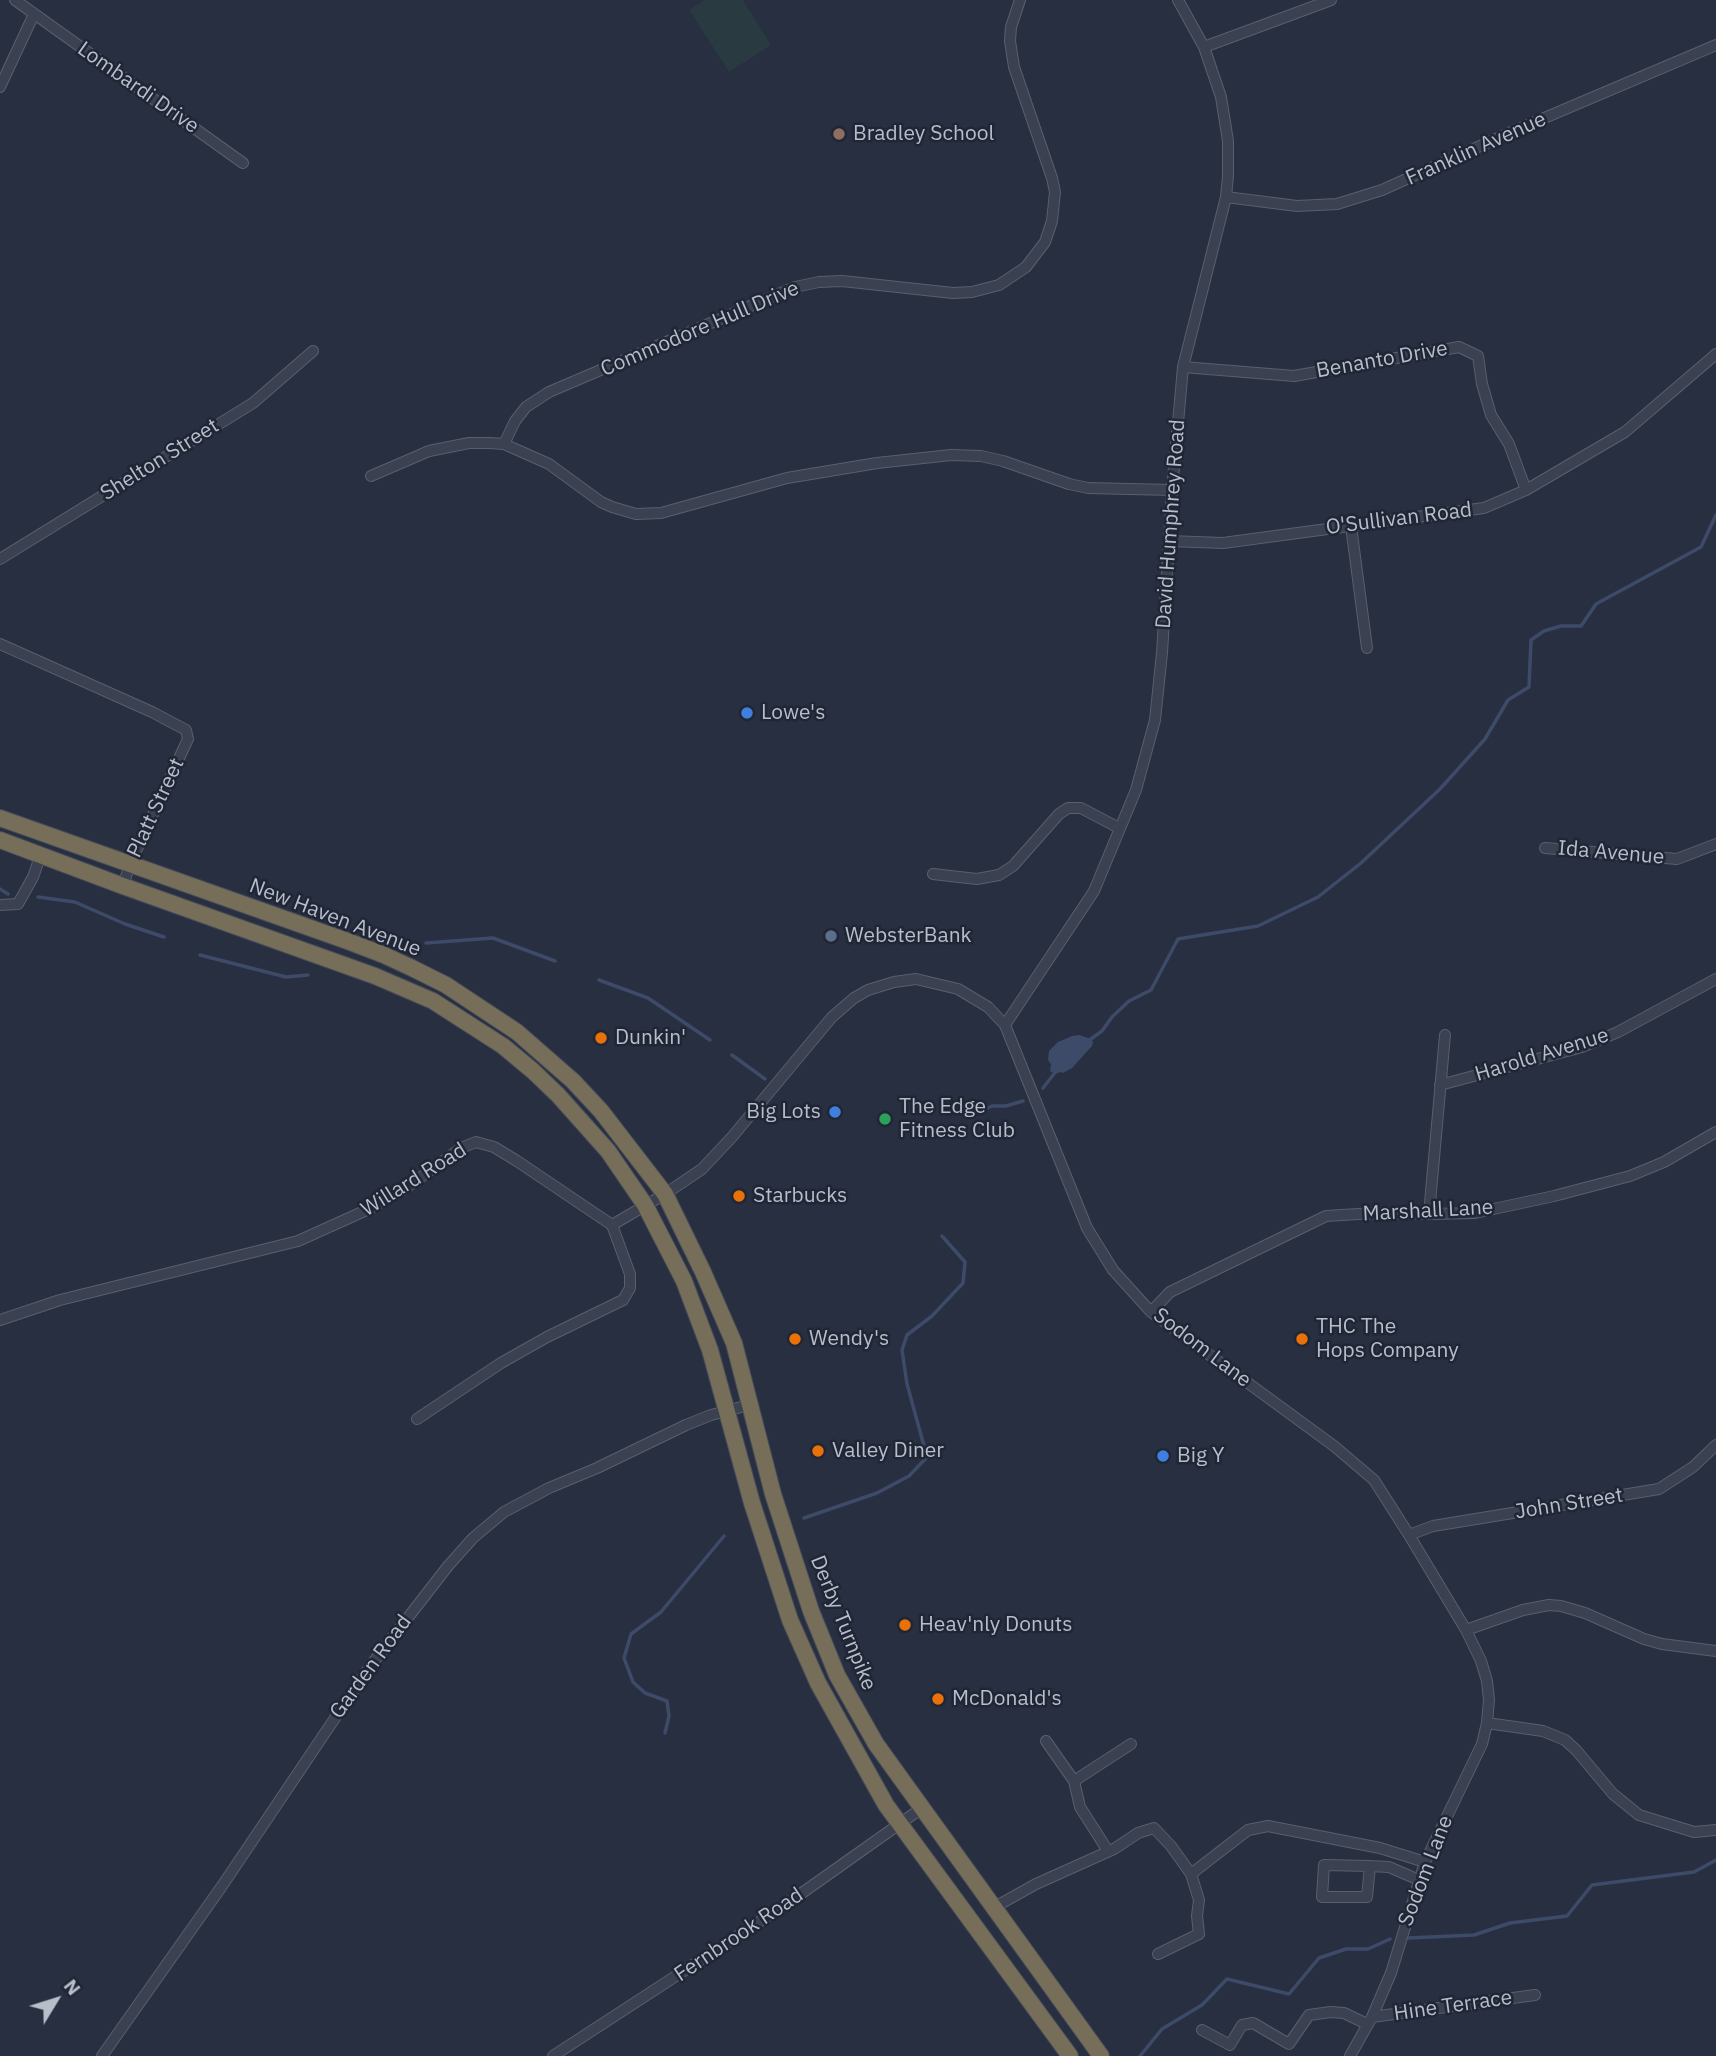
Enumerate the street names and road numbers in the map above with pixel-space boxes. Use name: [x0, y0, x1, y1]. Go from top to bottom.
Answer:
street label: Lombardi Drive: [72, 37, 204, 139]
street label: Franklin Avenue: [1402, 107, 1550, 191]
street label: Commodore Hull Drive: [597, 276, 803, 382]
street label: Benanto Drive: [1314, 336, 1450, 384]
street label: Shelton Street: [96, 414, 224, 506]
street label: David Humphrey Road: [1151, 418, 1191, 630]
street label: O'Sullivan Road: [1325, 498, 1473, 540]
street label: Platt Street: [122, 754, 190, 862]
street label: Ida Avenue: [1557, 836, 1665, 870]
street label: New Haven Avenue: [246, 874, 424, 962]
street label: Harold Avenue: [1472, 1023, 1612, 1087]
street label: Willard Road: [357, 1138, 471, 1222]
street label: Marshall Lane: [1362, 1195, 1494, 1227]
street label: Sodom Lane: [1148, 1303, 1256, 1393]
street label: John Street: [1513, 1483, 1625, 1525]
street label: Derby Turnpike: [805, 1552, 881, 1694]
street label: Garden Road: [325, 1610, 417, 1724]
street label: Sodom Lane: [1393, 1812, 1459, 1930]
street label: Fernbrook Road: [670, 1883, 808, 1987]
street label: Hine Terrace: [1392, 1985, 1514, 2027]

